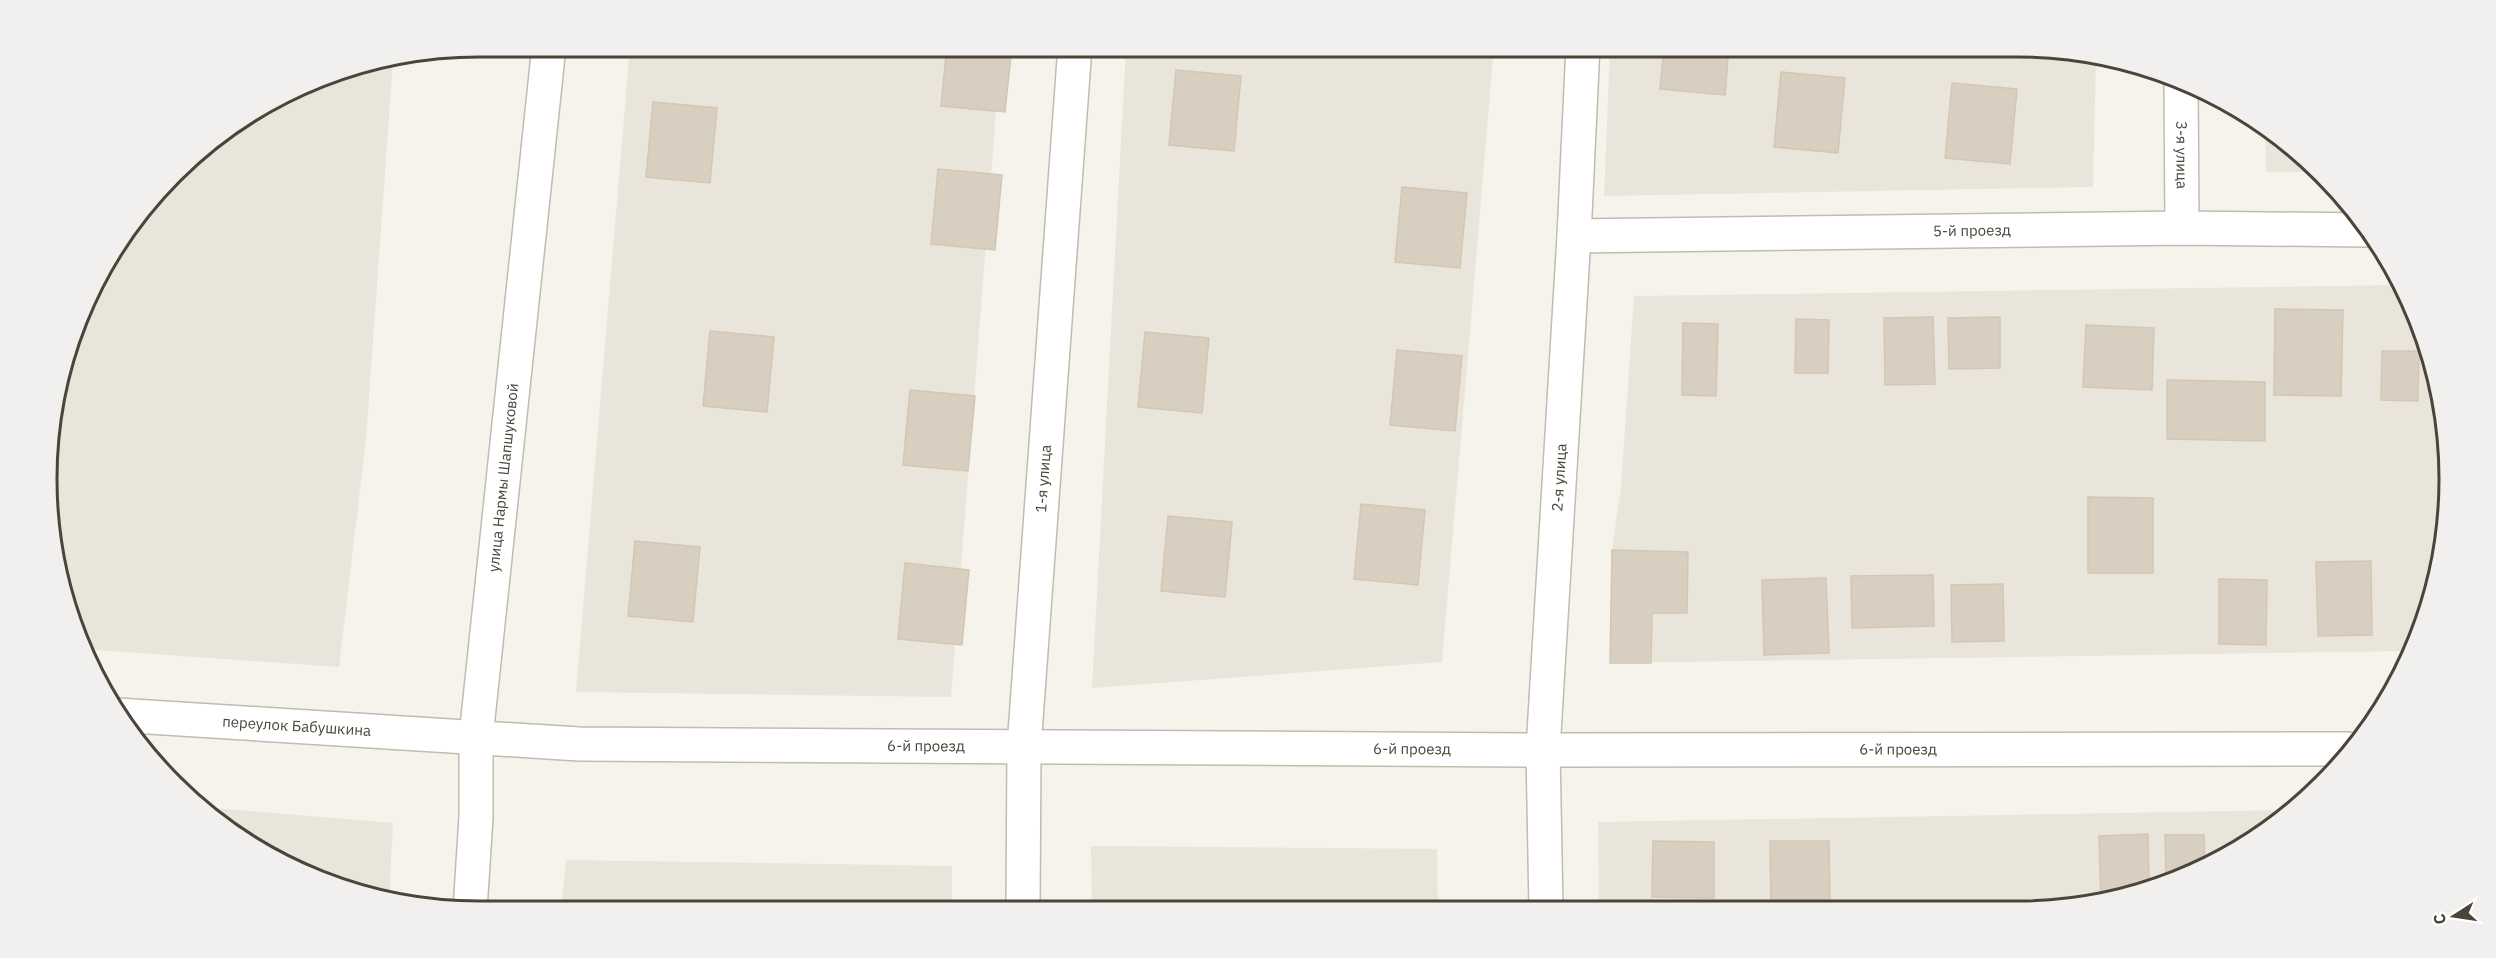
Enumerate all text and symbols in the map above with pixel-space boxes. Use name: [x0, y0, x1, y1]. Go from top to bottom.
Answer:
street label: 3-я улица: [2172, 121, 2192, 189]
street label: 5-й проезд: [1933, 220, 2011, 240]
street label: улица Нармы Шапшуковой: [483, 382, 522, 573]
street label: 2-я улица: [1547, 443, 1570, 512]
street label: 1-я улица: [1031, 444, 1055, 513]
street label: переулок Бабушкина: [222, 712, 372, 740]
street label: 6-й проезд: [887, 736, 965, 755]
street label: 6-й проезд: [1373, 739, 1451, 758]
street label: 6-й проезд: [1859, 740, 1937, 759]
north arrow: [2424, 886, 2484, 946]
text: С: [2428, 912, 2450, 926]

